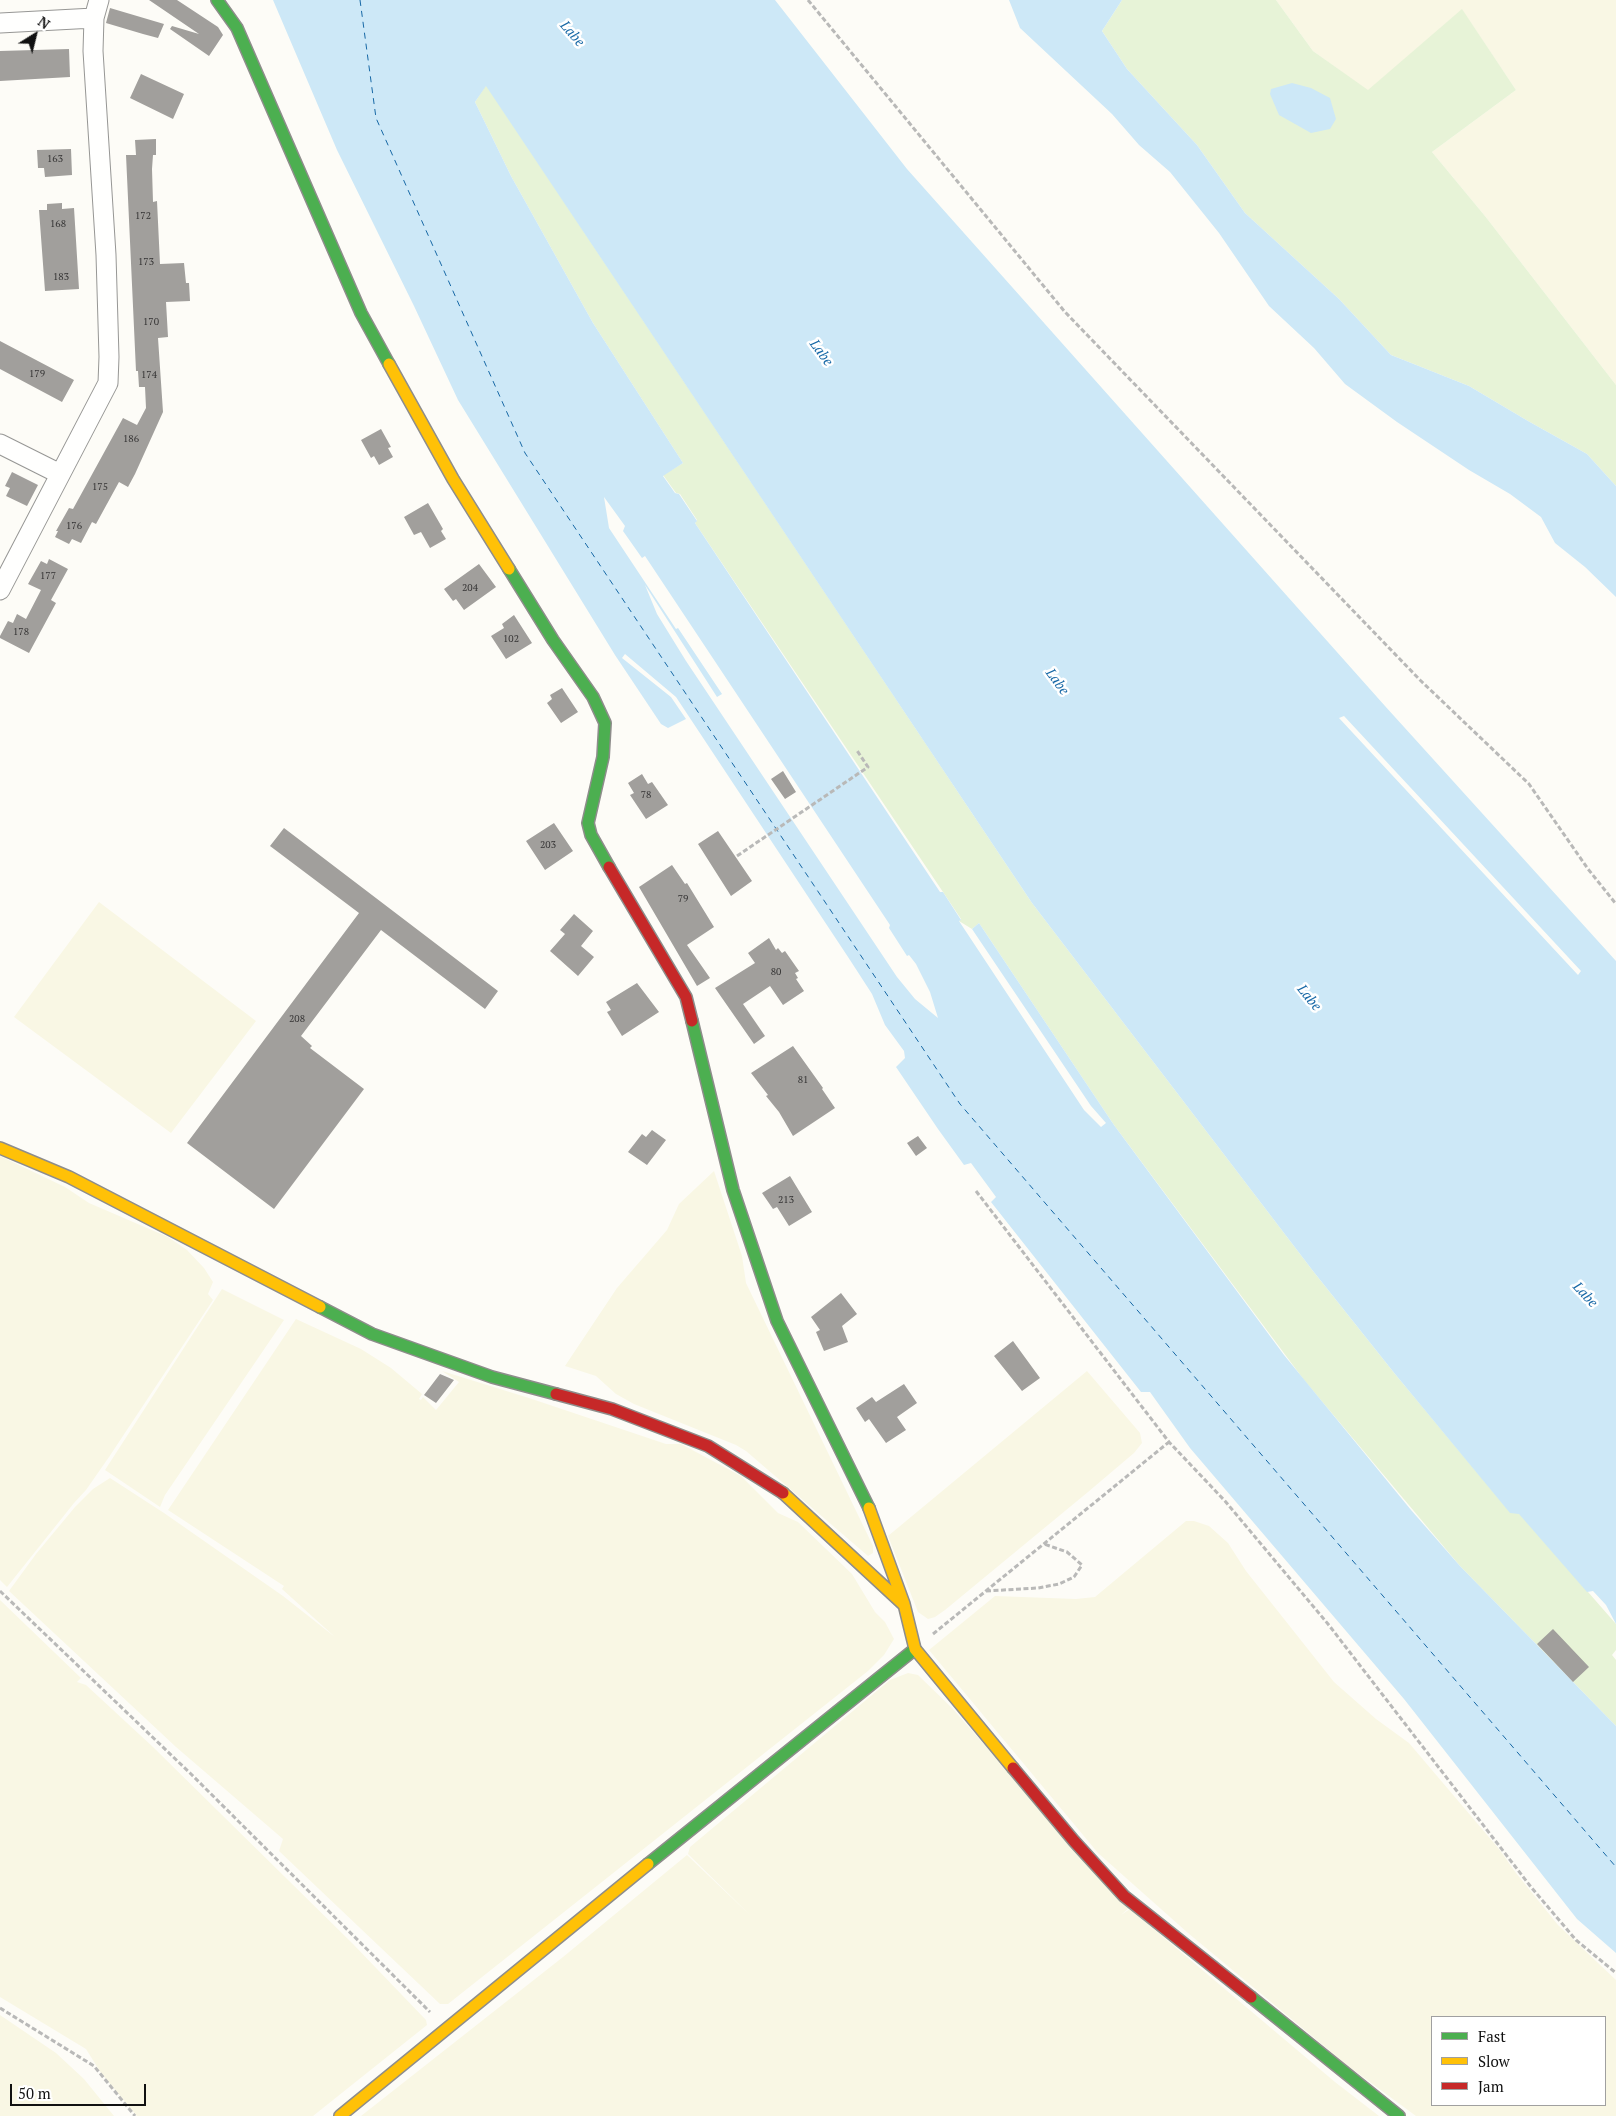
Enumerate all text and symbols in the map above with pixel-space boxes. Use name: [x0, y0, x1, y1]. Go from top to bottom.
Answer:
north arrow: [10, 10, 60, 60]
text: N: [34, 12, 54, 33]
water label: Labe: [556, 18, 588, 50]
house number: 163: [47, 153, 63, 165]
house number: 172: [135, 210, 151, 222]
house number: 168: [50, 218, 66, 230]
house number: 173: [138, 256, 154, 268]
house number: 183: [53, 271, 69, 283]
house number: 170: [143, 316, 159, 328]
water label: Labe: [806, 336, 836, 370]
house number: 179: [29, 368, 45, 380]
house number: 174: [141, 369, 157, 381]
house number: 186: [123, 433, 139, 445]
house number: 175: [92, 481, 108, 493]
house number: 176: [66, 520, 82, 532]
house number: 177: [40, 570, 56, 582]
house number: 204: [462, 582, 478, 594]
house number: 178: [13, 626, 29, 638]
house number: 102: [503, 633, 519, 645]
water label: Labe: [1042, 665, 1072, 699]
house number: 78: [641, 789, 651, 801]
house number: 203: [540, 839, 556, 851]
house number: 79: [678, 893, 688, 905]
house number: 80: [771, 966, 781, 978]
water label: Labe: [1293, 982, 1325, 1014]
house number: 208: [289, 1013, 305, 1025]
house number: 81: [798, 1074, 808, 1086]
house number: 213: [778, 1194, 794, 1206]
water label: Labe: [1569, 1279, 1601, 1311]
legend: [1431, 2016, 1606, 2106]
text: Fast: [1478, 2026, 1506, 2046]
text: Slow: [1478, 2051, 1510, 2071]
scale bar: [12, 2074, 149, 2106]
text: Jam: [1478, 2076, 1504, 2096]
text: 50 m: [18, 2083, 51, 2103]

